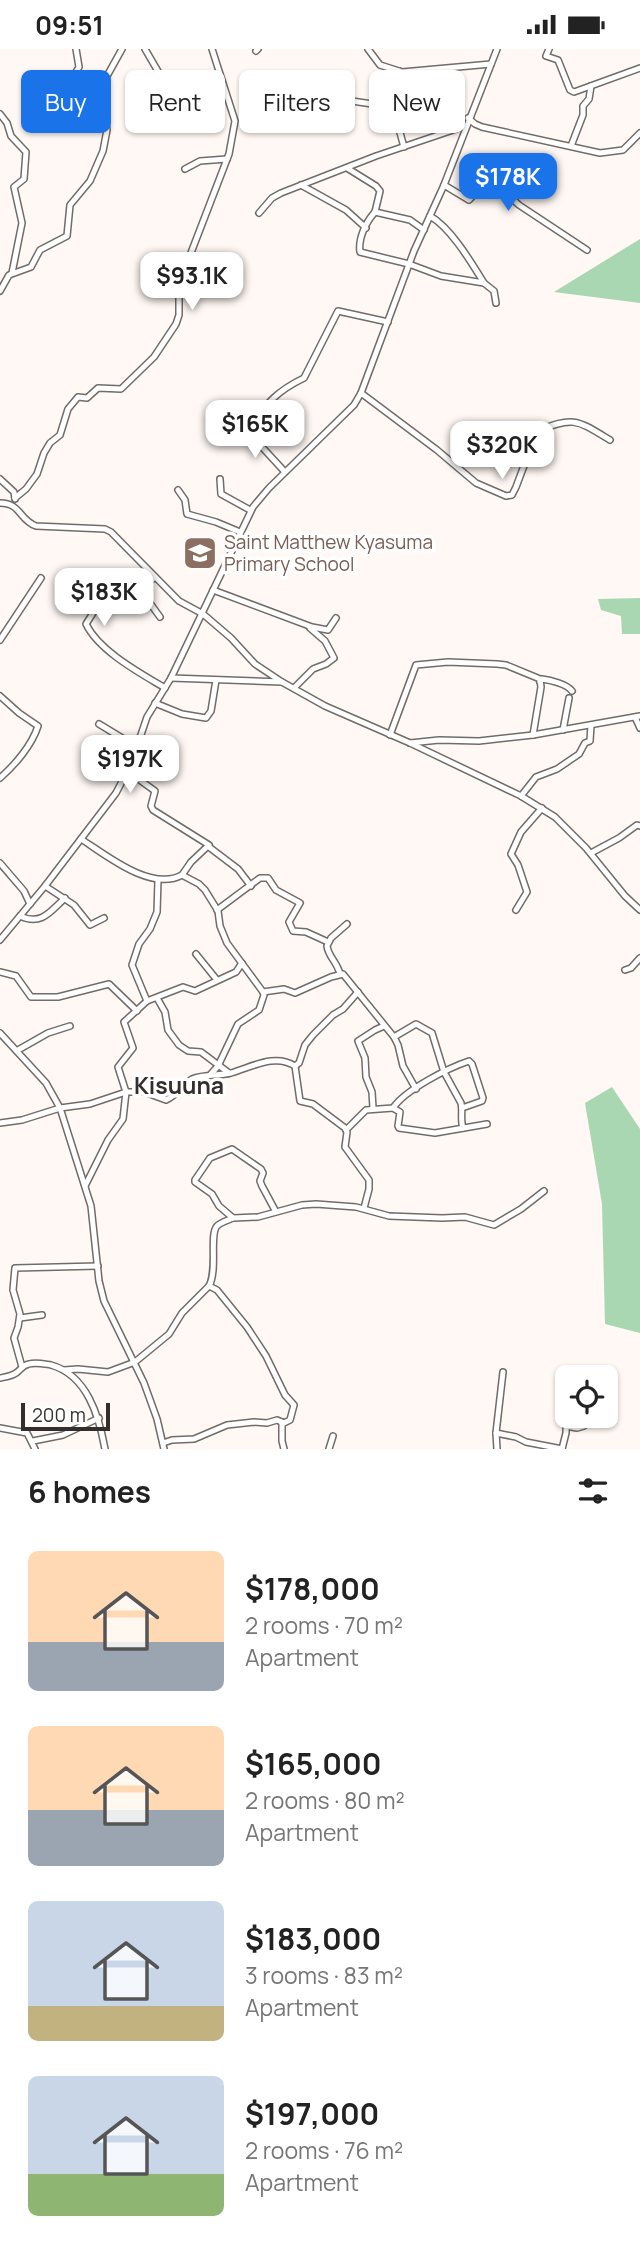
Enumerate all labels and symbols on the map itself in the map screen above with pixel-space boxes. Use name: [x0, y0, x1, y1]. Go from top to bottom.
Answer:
pin: $178K: [459, 153, 557, 213]
pin: $93.1K: [135, 253, 249, 312]
pin: $165K: [206, 401, 304, 460]
pin: $320K: [453, 421, 551, 481]
place label: Saint Matthew Kyasuma Primary School: [224, 529, 433, 577]
school or university icon: Saint Matthew Kyasuma Primary School: [181, 534, 219, 572]
pin: $183K: [55, 569, 153, 628]
pin: $197K: [81, 735, 179, 795]
district label: Kisuuna: [134, 1069, 224, 1101]
scale bar: [21, 1400, 110, 1432]

